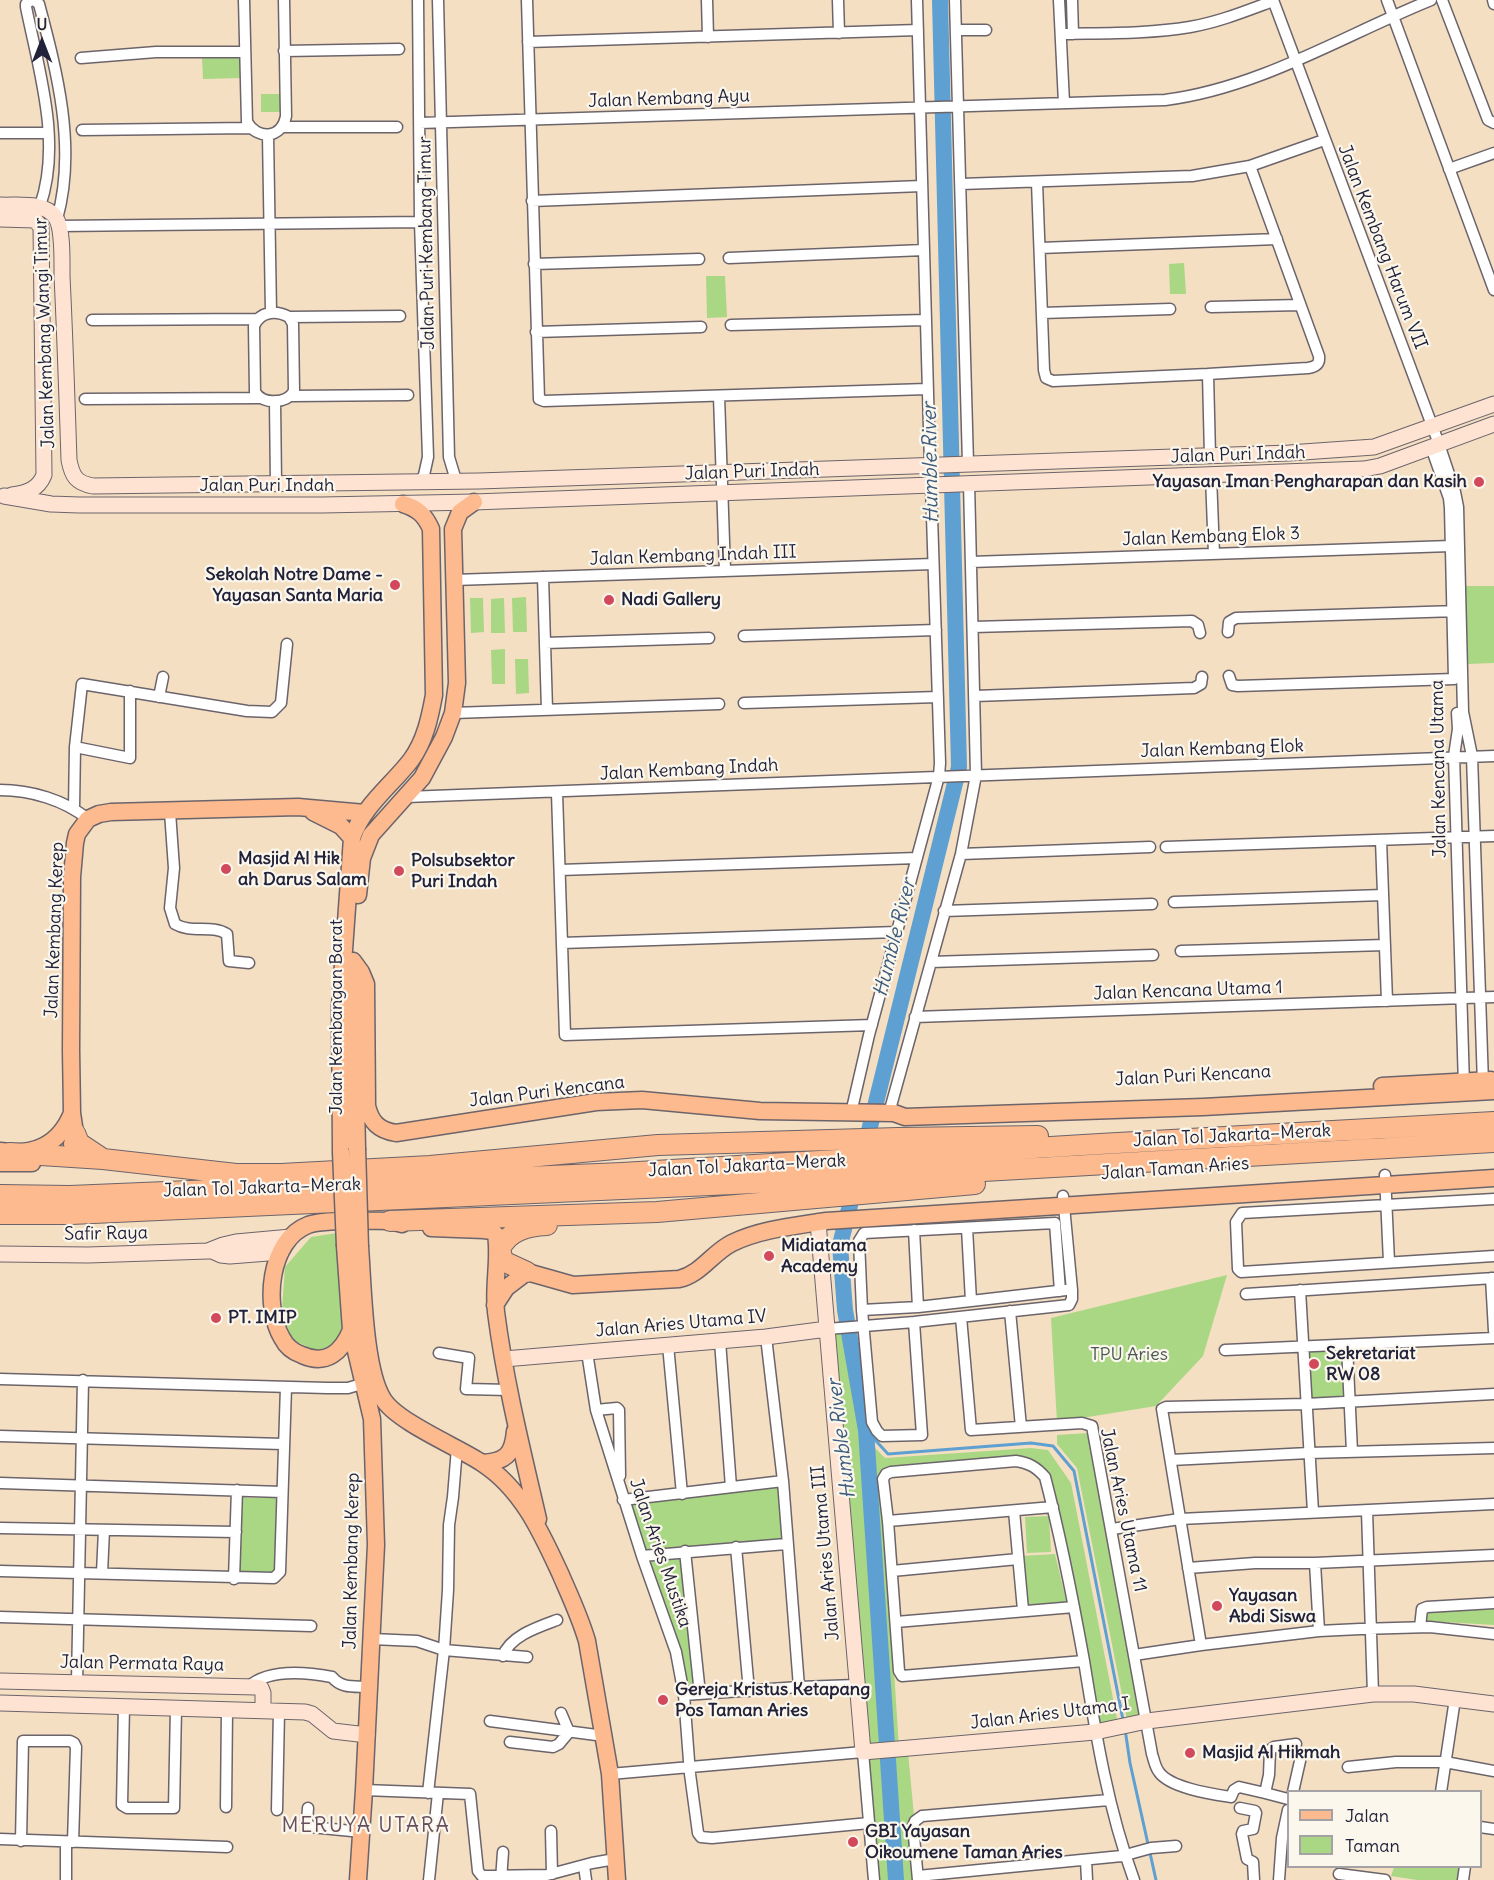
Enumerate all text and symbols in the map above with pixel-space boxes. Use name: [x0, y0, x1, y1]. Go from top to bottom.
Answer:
north arrow: [12, 12, 72, 72]
text: U: [37, 14, 47, 34]
street label: Jalan Kembang Ayu: [588, 85, 750, 113]
street label: Jalan Puri Kembang Timur: [414, 136, 440, 350]
street label: Jalan Kembang Harum VII: [1333, 142, 1431, 352]
street label: Jalan Kembang Wangi Timur: [30, 217, 60, 449]
water label: Humble River: [918, 403, 944, 523]
street label: Jalan Puri Indah: [1170, 442, 1306, 468]
street label: Jalan Puri Indah: [684, 459, 820, 485]
place label: Yayasan Iman Pengharapan dan Kasih: [1153, 471, 1467, 493]
street label: Jalan Puri Indah: [200, 475, 334, 497]
marker: Yayasan Iman Pengharapan dan Kasih: [1472, 475, 1486, 489]
street label: Jalan Kembang Elok 3: [1122, 523, 1300, 551]
street label: Jalan Kembang Indah III: [589, 542, 797, 570]
place label: Sekolah Notre Dame - Yayasan Santa Maria: [206, 564, 383, 606]
marker: Sekolah Notre Dame - Yayasan Santa Maria: [388, 578, 402, 592]
place label: Nadi Gallery: [621, 589, 721, 611]
marker: Nadi Gallery: [602, 593, 616, 607]
street label: Jalan Kencana Utama: [1427, 680, 1451, 858]
street label: Jalan Kembang Elok: [1140, 735, 1304, 763]
street label: Jalan Kembang Indah: [599, 755, 779, 785]
street label: Jalan Kembang Kerep: [41, 841, 69, 1019]
place label: Masjid Al Hik ah Darus Salam: [238, 848, 367, 890]
place label: Polsubsektor Puri Indah: [411, 850, 515, 892]
marker: Masjid Al Hik ah Darus Salam: [219, 862, 233, 876]
marker: Polsubsektor Puri Indah: [392, 864, 406, 878]
water label: Humble River: [869, 877, 921, 999]
street label: Jalan Kembangan Barat: [326, 919, 348, 1115]
street label: Jalan Kencana Utama 1: [1093, 977, 1283, 1005]
street label: Jalan Puri Kencana: [1114, 1061, 1272, 1091]
street label: Jalan Puri Kencana: [468, 1072, 626, 1112]
street label: Jalan Tol Jakarta–Merak: [1132, 1120, 1332, 1152]
street label: Jalan Tol Jakarta–Merak: [647, 1150, 847, 1182]
street label: Jalan Taman Aries: [1100, 1153, 1250, 1185]
street label: Jalan Tol Jakarta–Merak: [163, 1174, 361, 1202]
street label: Safir Raya: [64, 1222, 148, 1246]
place label: Midiatama Academy: [781, 1235, 867, 1278]
marker: Midiatama Academy: [762, 1249, 776, 1263]
street label: Jalan Aries Utama IV: [595, 1306, 767, 1342]
place label: PT. IMIP: [228, 1307, 297, 1329]
marker: PT. IMIP: [209, 1311, 223, 1325]
place label: Sekretariat RW 08: [1326, 1343, 1415, 1386]
park label: TPU Aries: [1090, 1344, 1168, 1366]
marker: Sekretariat RW 08: [1307, 1357, 1321, 1371]
water label: Humble River: [823, 1378, 861, 1500]
street label: Jalan Aries Utama 11: [1095, 1426, 1151, 1594]
street label: Jalan Aries Utama III: [808, 1464, 844, 1642]
street label: Jalan Kembang Kerep: [340, 1472, 364, 1650]
street label: Jalan Aries Mustika: [624, 1476, 696, 1630]
place label: Yayasan Abdi Siswa: [1229, 1585, 1316, 1628]
marker: Yayasan Abdi Siswa: [1210, 1599, 1224, 1613]
street label: Jalan Permata Raya: [60, 1652, 224, 1676]
place label: Gereja Kristus Ketapang Pos Taman Aries: [675, 1679, 870, 1722]
marker: Gereja Kristus Ketapang Pos Taman Aries: [656, 1693, 670, 1707]
street label: Jalan Aries Utama I: [969, 1694, 1131, 1734]
place label: Masjid Al Hikmah: [1202, 1742, 1340, 1764]
marker: Masjid Al Hikmah: [1183, 1746, 1197, 1760]
legend: [1287, 1790, 1482, 1868]
text: Jalan: [1345, 1804, 1389, 1827]
district label: MERUYA UTARA: [281, 1813, 451, 1839]
place label: GBI Yayasan Oikoumene Taman Aries: [865, 1821, 1063, 1864]
text: Taman: [1345, 1834, 1400, 1857]
marker: GBI Yayasan Oikoumene Taman Aries: [846, 1835, 860, 1849]

